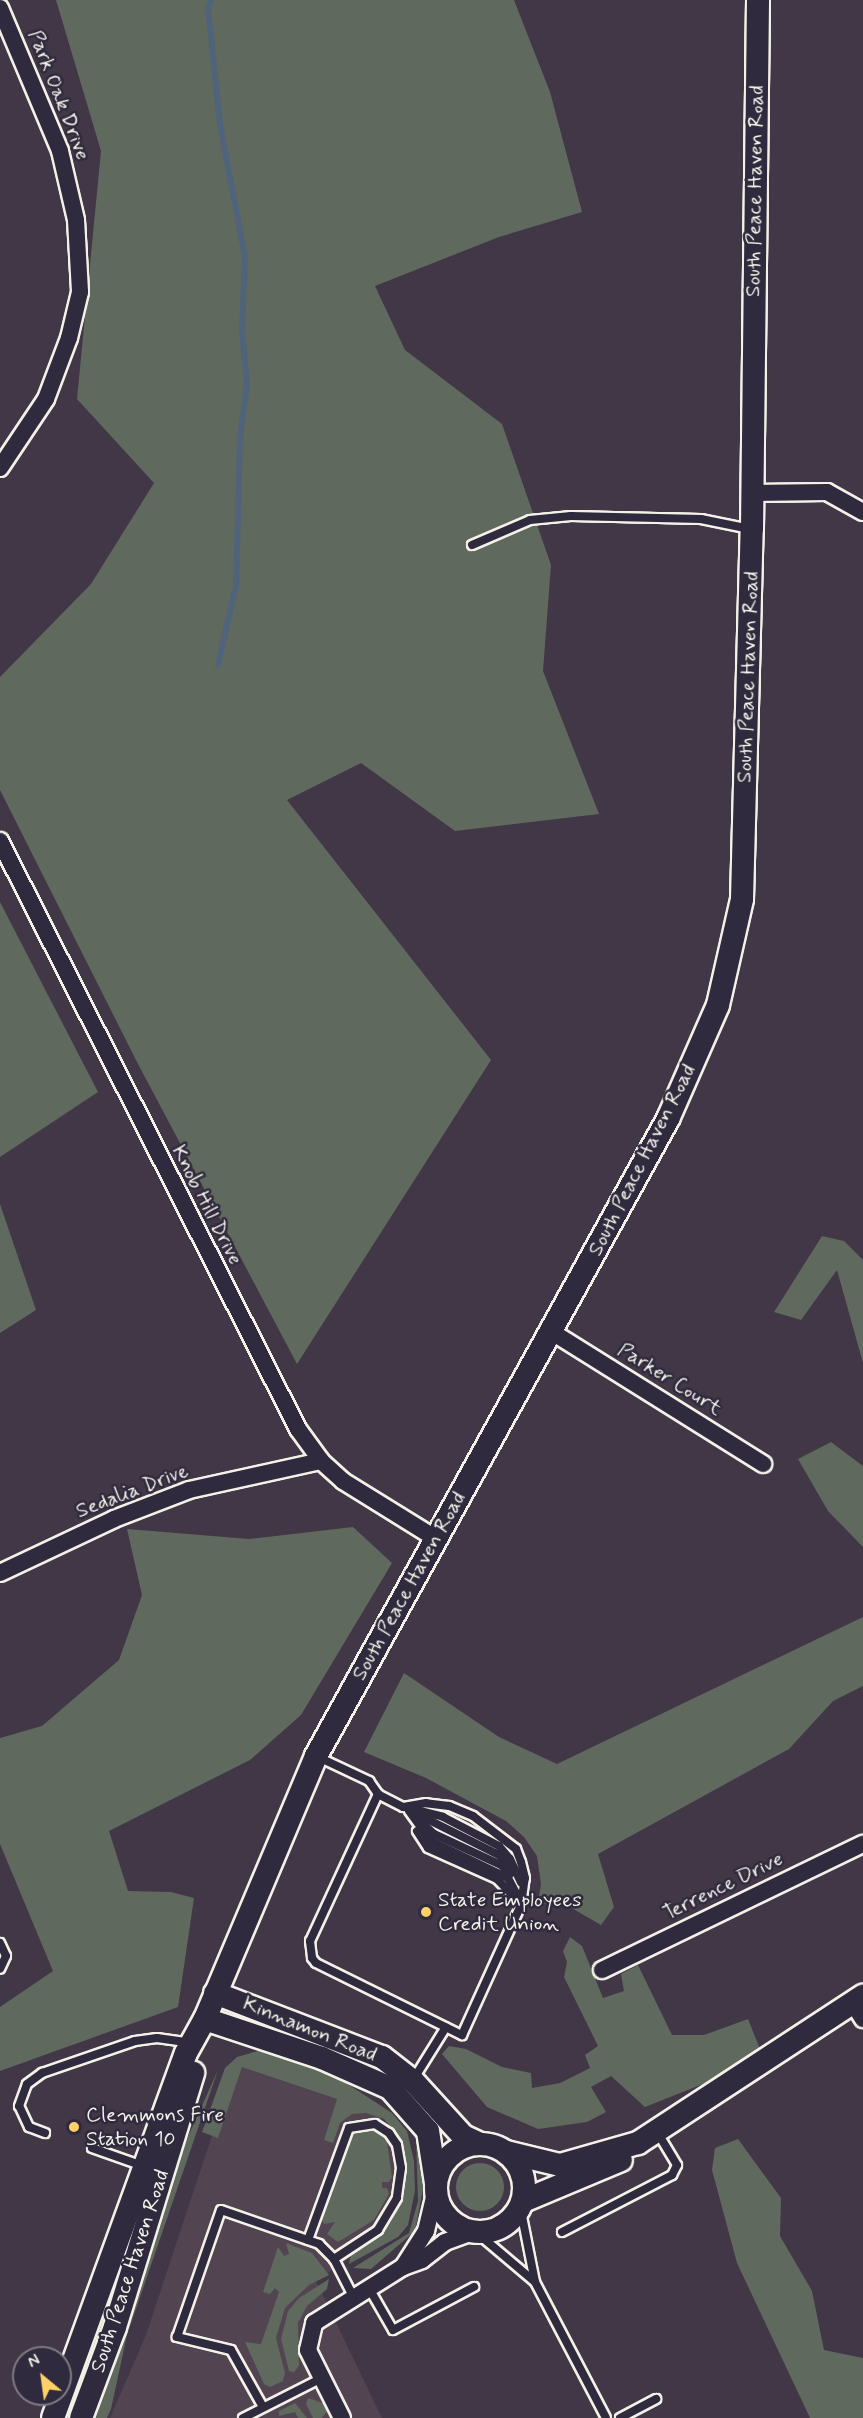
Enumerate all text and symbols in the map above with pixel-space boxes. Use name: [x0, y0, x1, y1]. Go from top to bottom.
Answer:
street label: Park Oak Drive: [23, 28, 95, 162]
street label: South Peace Haven Road: [741, 83, 769, 299]
street label: South Peace Haven Road: [732, 569, 764, 785]
street label: South Peace Haven Road: [582, 1058, 702, 1262]
street label: Knob Hill Drive: [166, 1141, 248, 1269]
street label: Parker Court: [614, 1338, 726, 1420]
street label: Sedalia Drive: [73, 1458, 191, 1524]
street label: South Peace Haven Road: [346, 1485, 472, 1687]
street label: Terrence Drive: [660, 1846, 786, 1926]
place label: State Employees Credit Union: [438, 1887, 582, 1937]
marker: State Employees Credit Union: [419, 1905, 433, 1919]
street label: Kinnamon Road: [240, 1991, 380, 2067]
place label: Clemmons Fire Station 10: [86, 2102, 224, 2152]
marker: Clemmons Fire Station 10: [67, 2120, 81, 2134]
street label: South Peace Haven Road: [85, 2164, 175, 2378]
north arrow: [12, 2346, 72, 2406]
text: N: [24, 2350, 44, 2373]

